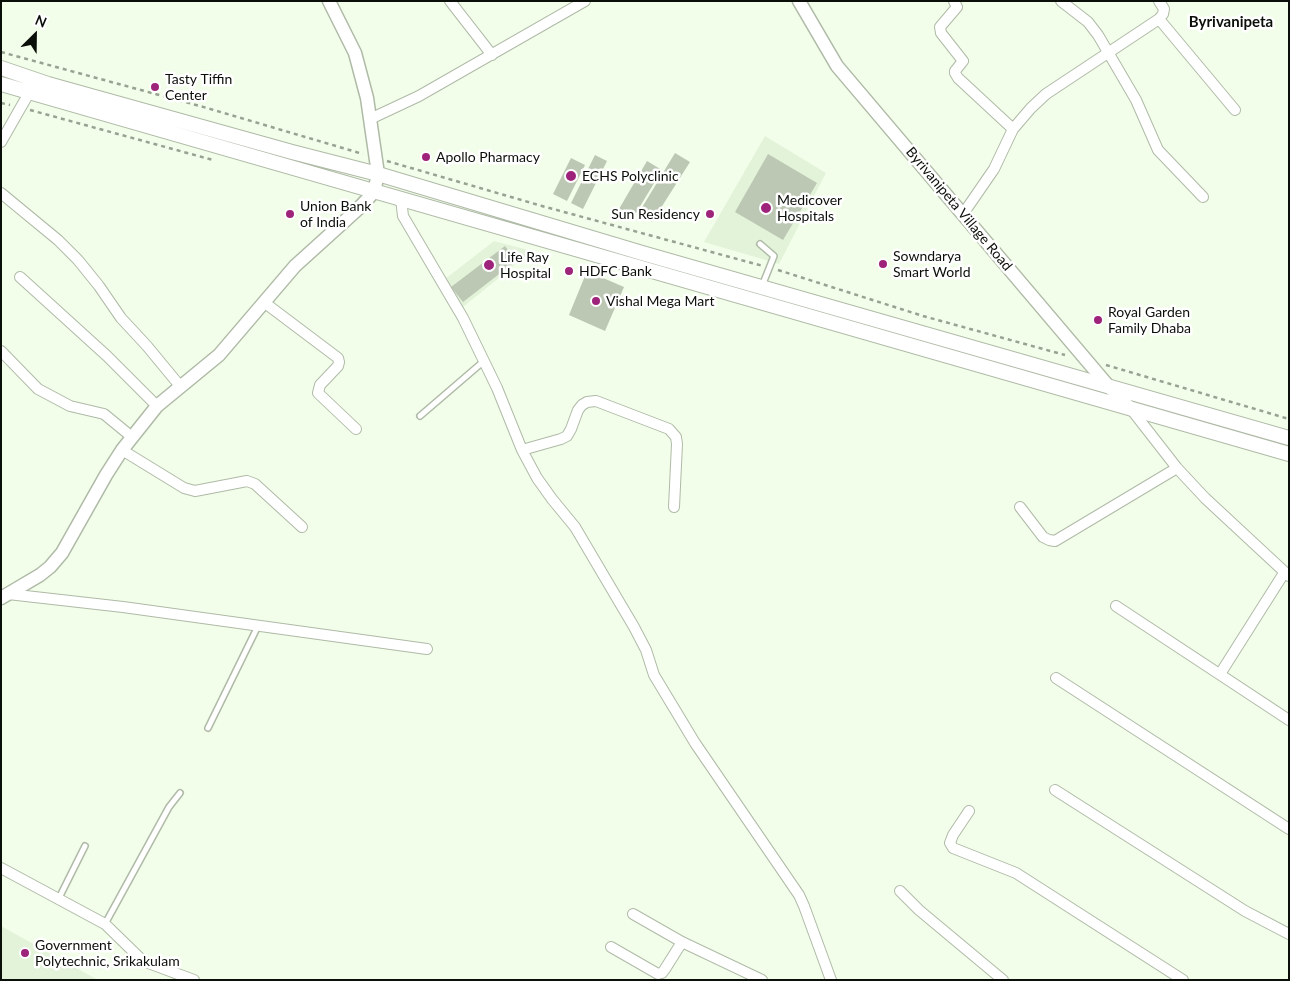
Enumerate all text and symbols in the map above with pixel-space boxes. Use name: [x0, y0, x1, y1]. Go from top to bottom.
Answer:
north arrow: [10, 10, 60, 60]
text: N: [33, 11, 49, 31]
district label: Byrivanipeta: [1189, 13, 1273, 31]
place label: Tasty Tiffin Center: [165, 71, 232, 104]
marker: Tasty Tiffin Center: [149, 81, 161, 93]
street label: Byrivanipeta Village Road: [902, 144, 1016, 274]
place label: Apollo Pharmacy: [436, 149, 540, 165]
marker: Apollo Pharmacy: [420, 151, 432, 163]
place label: ECHS Polyclinic: [582, 168, 679, 184]
marker: ECHS Polyclinic: [564, 169, 578, 183]
place label: Medicover Hospitals: [777, 192, 842, 224]
place label: Union Bank of India: [300, 198, 371, 230]
marker: Medicover Hospitals: [759, 201, 773, 215]
place label: Sun Residency: [611, 206, 700, 222]
marker: Union Bank of India: [284, 208, 296, 220]
marker: Sun Residency: [704, 208, 716, 220]
place label: Sowndarya Smart World: [893, 248, 970, 280]
place label: Life Ray Hospital: [500, 249, 551, 282]
marker: Life Ray Hospital: [482, 258, 496, 272]
marker: Sowndarya Smart World: [877, 258, 889, 270]
place label: HDFC Bank: [579, 263, 652, 279]
marker: HDFC Bank: [563, 265, 575, 277]
place label: Vishal Mega Mart: [606, 293, 714, 309]
marker: Vishal Mega Mart: [590, 295, 602, 307]
place label: Royal Garden Family Dhaba: [1108, 304, 1191, 336]
marker: Royal Garden Family Dhaba: [1092, 314, 1104, 326]
place label: Government Polytechnic, Srikakulam: [35, 937, 180, 970]
marker: Government Polytechnic, Srikakulam: [19, 947, 31, 959]

